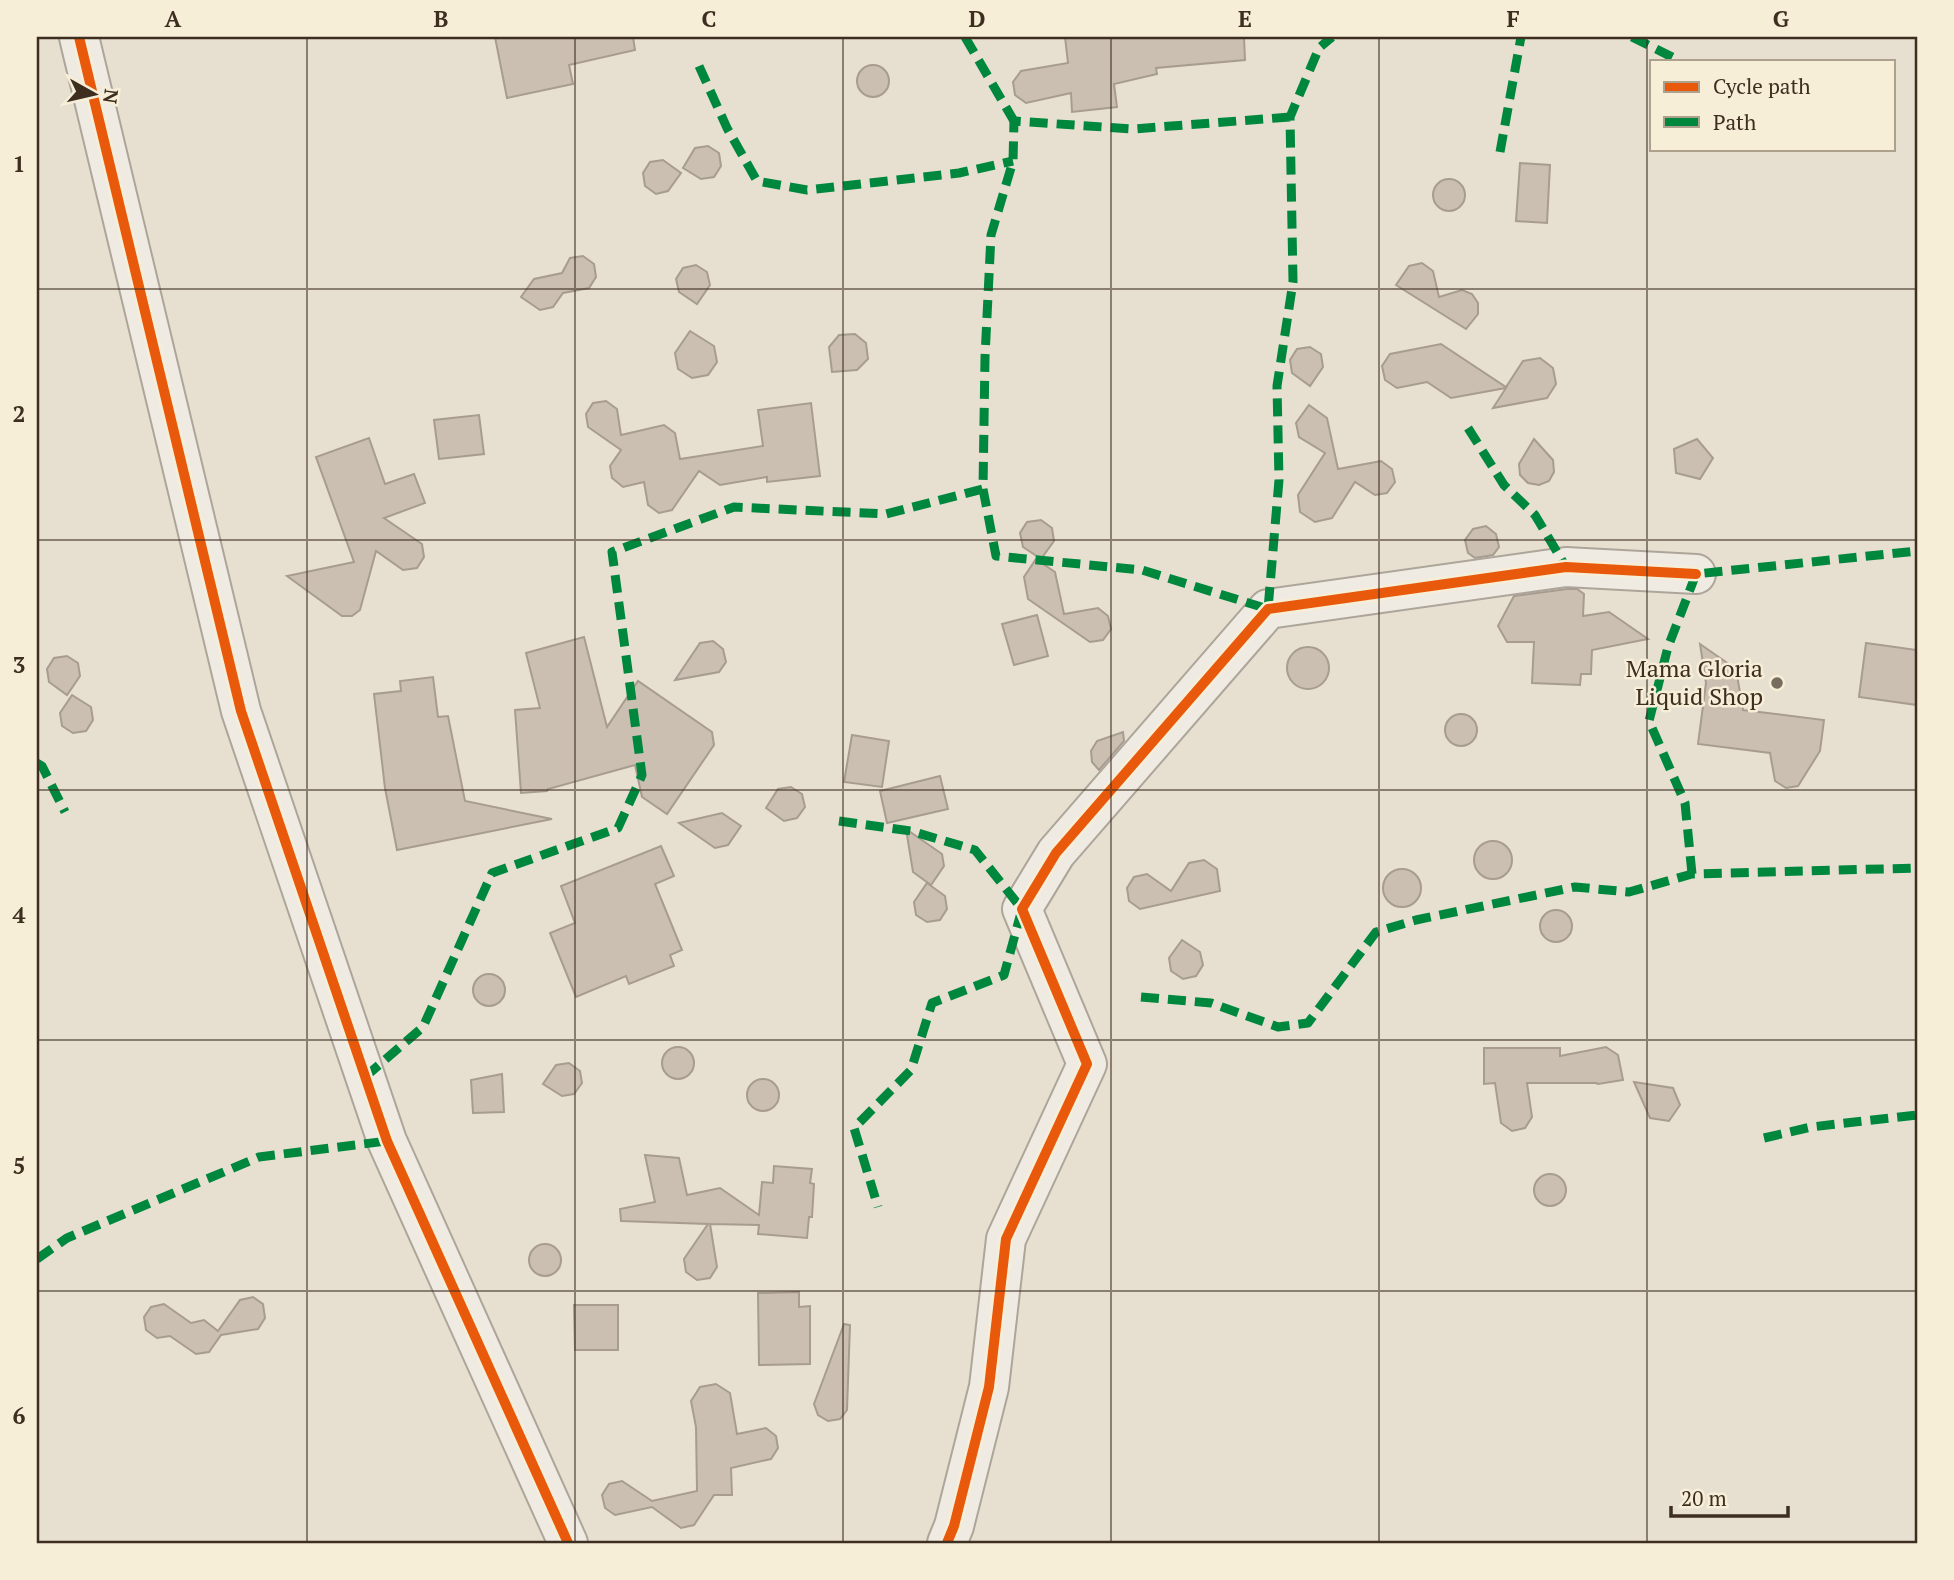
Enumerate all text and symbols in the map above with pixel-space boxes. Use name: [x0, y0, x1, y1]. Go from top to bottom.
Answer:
text: A: [165, 3, 182, 34]
text: B: [434, 3, 449, 34]
text: C: [702, 3, 717, 34]
text: D: [969, 3, 986, 34]
text: E: [1238, 3, 1252, 34]
text: F: [1506, 3, 1520, 34]
text: G: [1773, 3, 1790, 34]
north arrow: [60, 60, 130, 130]
legend: [1650, 60, 1895, 150]
text: Cycle path: [1713, 72, 1811, 100]
text: N: [98, 88, 125, 106]
text: Path: [1713, 108, 1756, 136]
text: 1: [13, 148, 26, 179]
text: 2: [13, 398, 26, 429]
text: 3: [13, 649, 26, 680]
place label: Mama Gloria Liquid Shop: [1626, 652, 1763, 712]
marker: Mama Gloria Liquid Shop: [1769, 675, 1785, 691]
text: 4: [13, 899, 26, 930]
text: 5: [13, 1150, 26, 1181]
text: 6: [13, 1400, 26, 1431]
scale bar: [1671, 1475, 1788, 1519]
text: 20 m: [1681, 1484, 1727, 1512]

